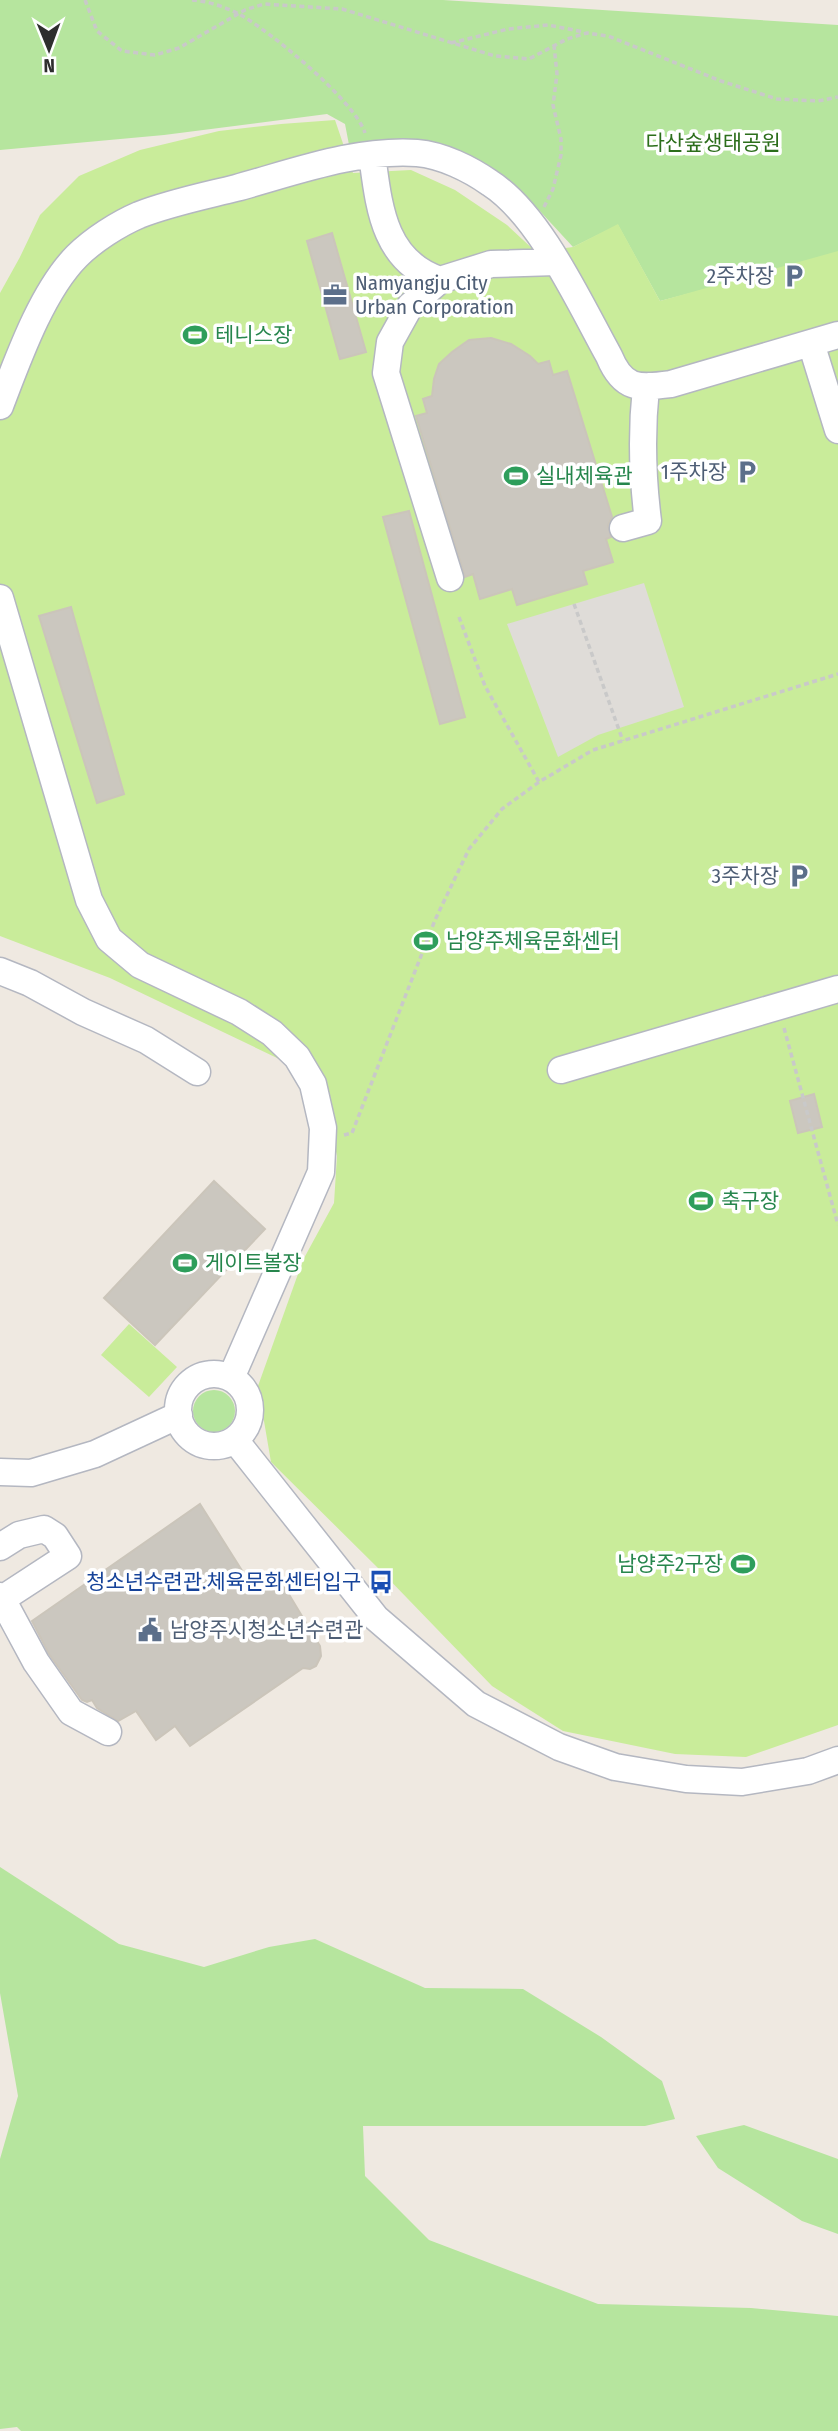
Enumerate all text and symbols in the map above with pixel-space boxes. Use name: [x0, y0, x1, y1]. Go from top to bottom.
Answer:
north arrow: [14, 14, 84, 84]
text: N: [43, 54, 55, 77]
park label: 다산숲생태공원: [645, 130, 781, 156]
parking icon: 2주차장: [780, 262, 808, 290]
place label: 2주차장: [707, 263, 774, 289]
place label: Namyangju City Urban Corporation: [355, 270, 514, 320]
office icon: Namyangju City Urban Corporation: [321, 281, 349, 309]
sports icon: 테니스장: [181, 321, 209, 349]
place label: 테니스장: [215, 322, 292, 348]
parking icon: 1주차장: [733, 458, 761, 486]
place label: 1주차장: [661, 459, 727, 485]
sports icon: 실내체육관: [502, 462, 530, 490]
place label: 실내체육관: [536, 463, 633, 489]
parking icon: 3주차장: [785, 862, 813, 890]
place label: 3주차장: [712, 863, 779, 889]
sports icon: 남양주체육문화센터: [412, 927, 440, 955]
place label: 남양주체육문화센터: [446, 928, 620, 954]
sports icon: 축구장: [687, 1187, 715, 1215]
place label: 축구장: [721, 1188, 779, 1214]
sports icon: 게이트볼장: [171, 1249, 199, 1277]
place label: 게이트볼장: [205, 1250, 302, 1276]
sports icon: 남양주2구장: [729, 1550, 757, 1578]
place label: 남양주2구장: [617, 1551, 723, 1577]
bus stop icon: 청소년수련관.체육문화센터입구: [367, 1568, 395, 1596]
place label: 청소년수련관.체육문화센터입구: [86, 1569, 361, 1595]
public building icon: 남양주시청소년수련관: [136, 1616, 164, 1644]
place label: 남양주시청소년수련관: [170, 1617, 363, 1643]

